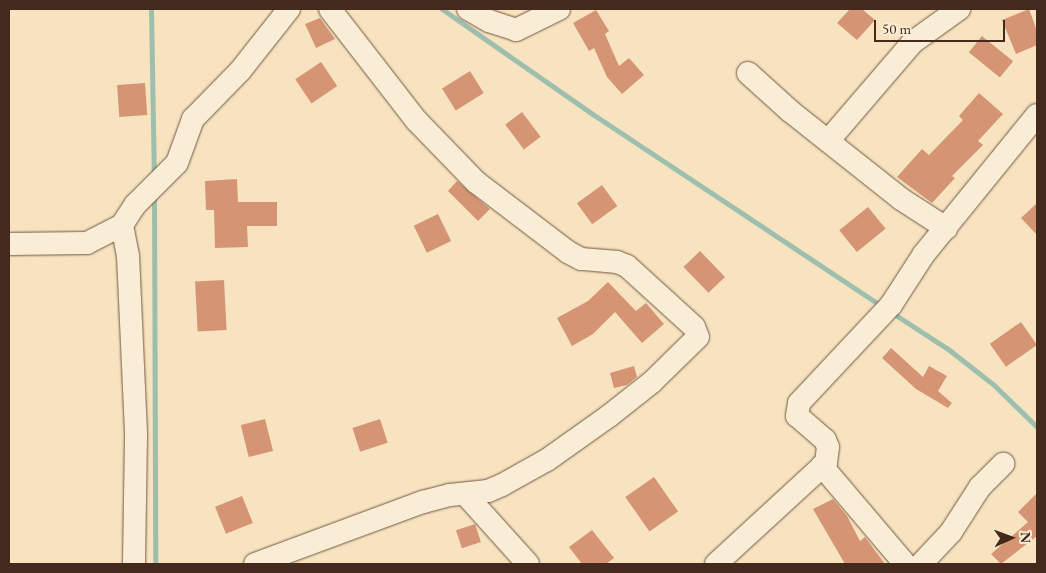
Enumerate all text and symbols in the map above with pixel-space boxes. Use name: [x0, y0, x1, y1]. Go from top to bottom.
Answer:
scale bar: [876, 10, 1007, 42]
text: 50 m: [882, 19, 911, 38]
north arrow: [986, 513, 1036, 563]
text: N: [1017, 531, 1035, 543]

